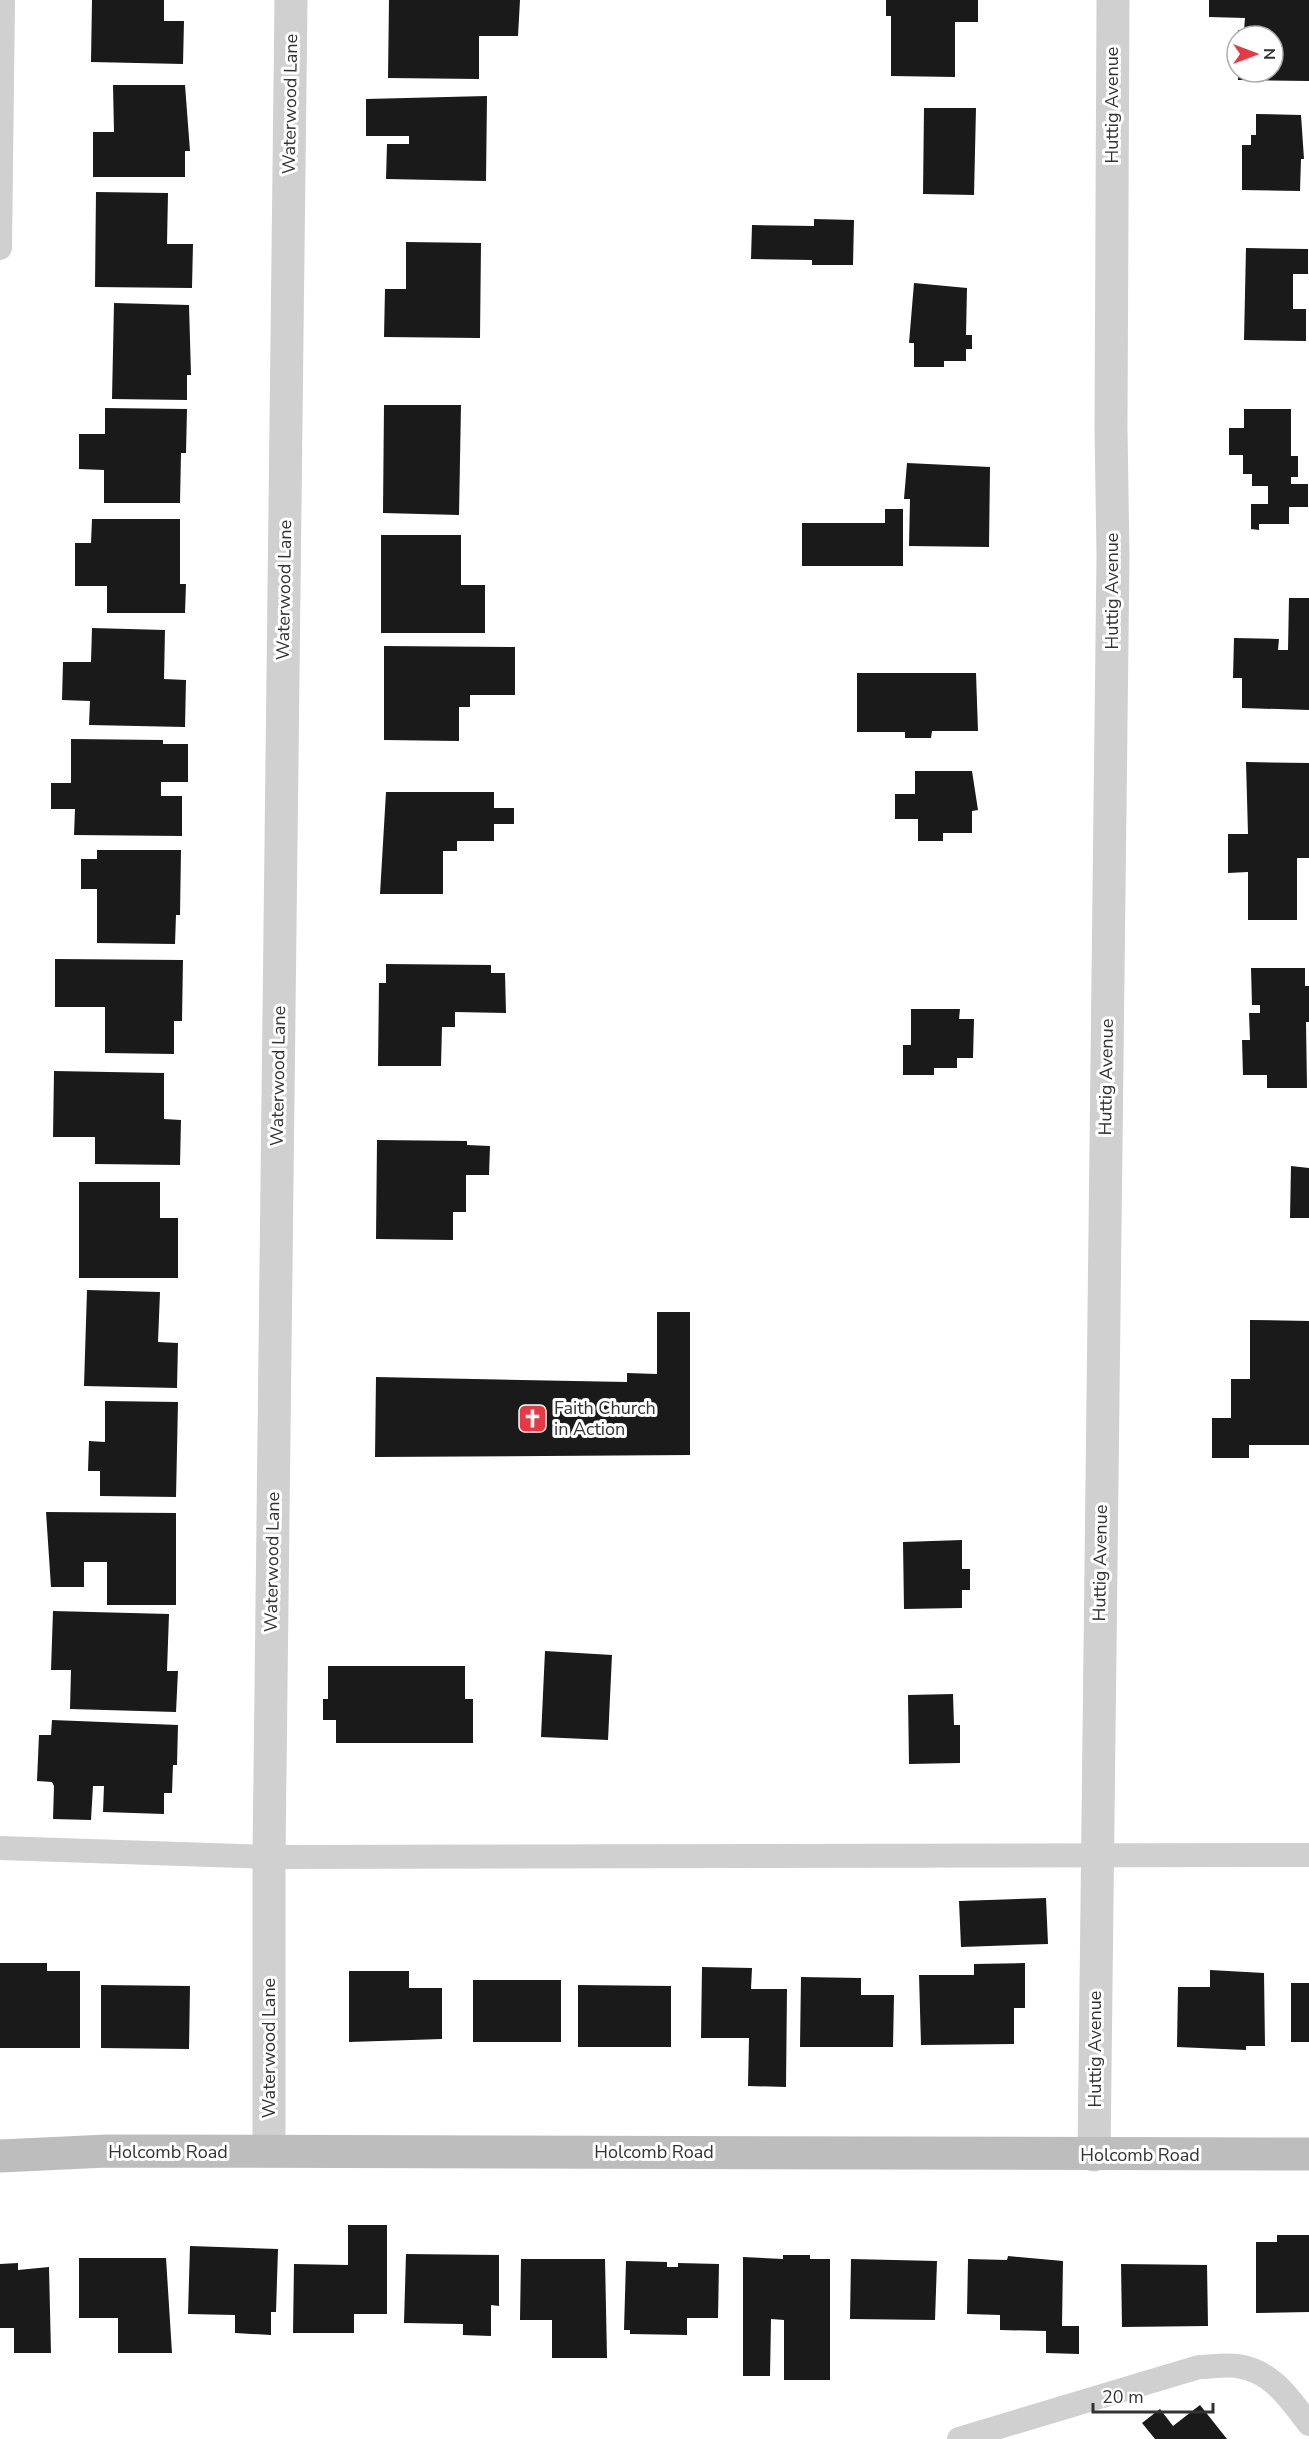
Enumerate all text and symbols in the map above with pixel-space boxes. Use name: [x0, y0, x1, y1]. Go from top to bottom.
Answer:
north arrow: [1225, 24, 1285, 84]
street label: Waterwood Lane: [277, 34, 303, 174]
street label: Huttig Avenue: [1100, 47, 1124, 163]
text: N: [1258, 48, 1280, 60]
street label: Waterwood Lane: [271, 520, 297, 660]
street label: Huttig Avenue: [1100, 533, 1124, 649]
street label: Waterwood Lane: [265, 1006, 291, 1146]
street label: Huttig Avenue: [1093, 1018, 1119, 1136]
place label: Faith Church in Action: [554, 1396, 656, 1441]
church icon: Faith Church in Action: [517, 1402, 549, 1434]
street label: Waterwood Lane: [259, 1492, 285, 1632]
street label: Huttig Avenue: [1087, 1504, 1113, 1622]
street label: Waterwood Lane: [257, 1978, 281, 2118]
street label: Huttig Avenue: [1083, 1991, 1107, 2107]
street label: Holcomb Road: [108, 2140, 228, 2164]
street label: Holcomb Road: [594, 2140, 714, 2164]
street label: Holcomb Road: [1080, 2143, 1200, 2167]
scale bar: [1093, 2376, 1213, 2414]
text: 20 m: [1102, 2385, 1144, 2409]

